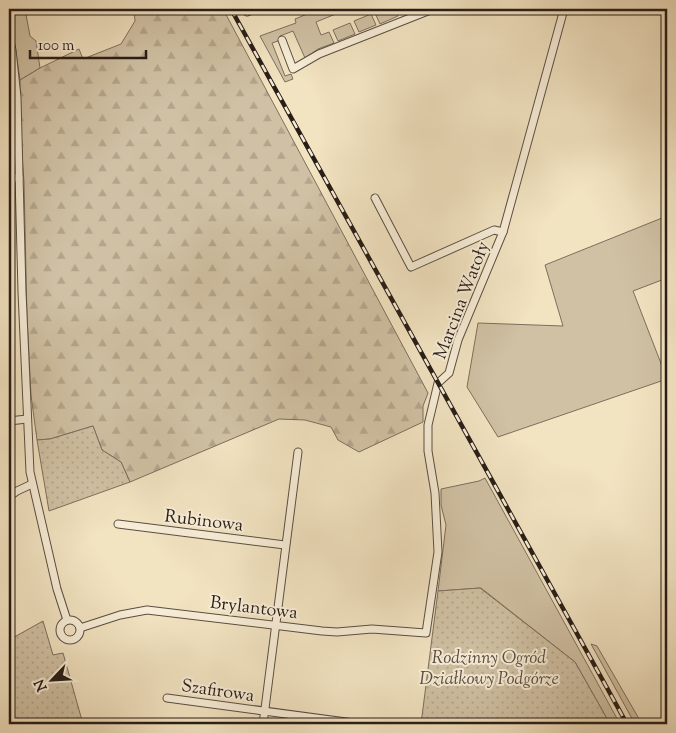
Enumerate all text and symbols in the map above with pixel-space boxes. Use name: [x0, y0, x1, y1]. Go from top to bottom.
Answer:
scale bar: [30, 28, 146, 60]
text: 100 m: [38, 36, 75, 57]
street label: Marcina Watoły: [428, 238, 497, 363]
street label: Rubinowa: [163, 504, 245, 540]
street label: Brylantowa: [209, 591, 299, 627]
park label: Rodzinny Ogród Działkowy Podgórze: [419, 646, 559, 693]
north arrow: [28, 656, 78, 706]
street label: Szafirowa: [180, 674, 256, 710]
text: N: [31, 675, 53, 694]

